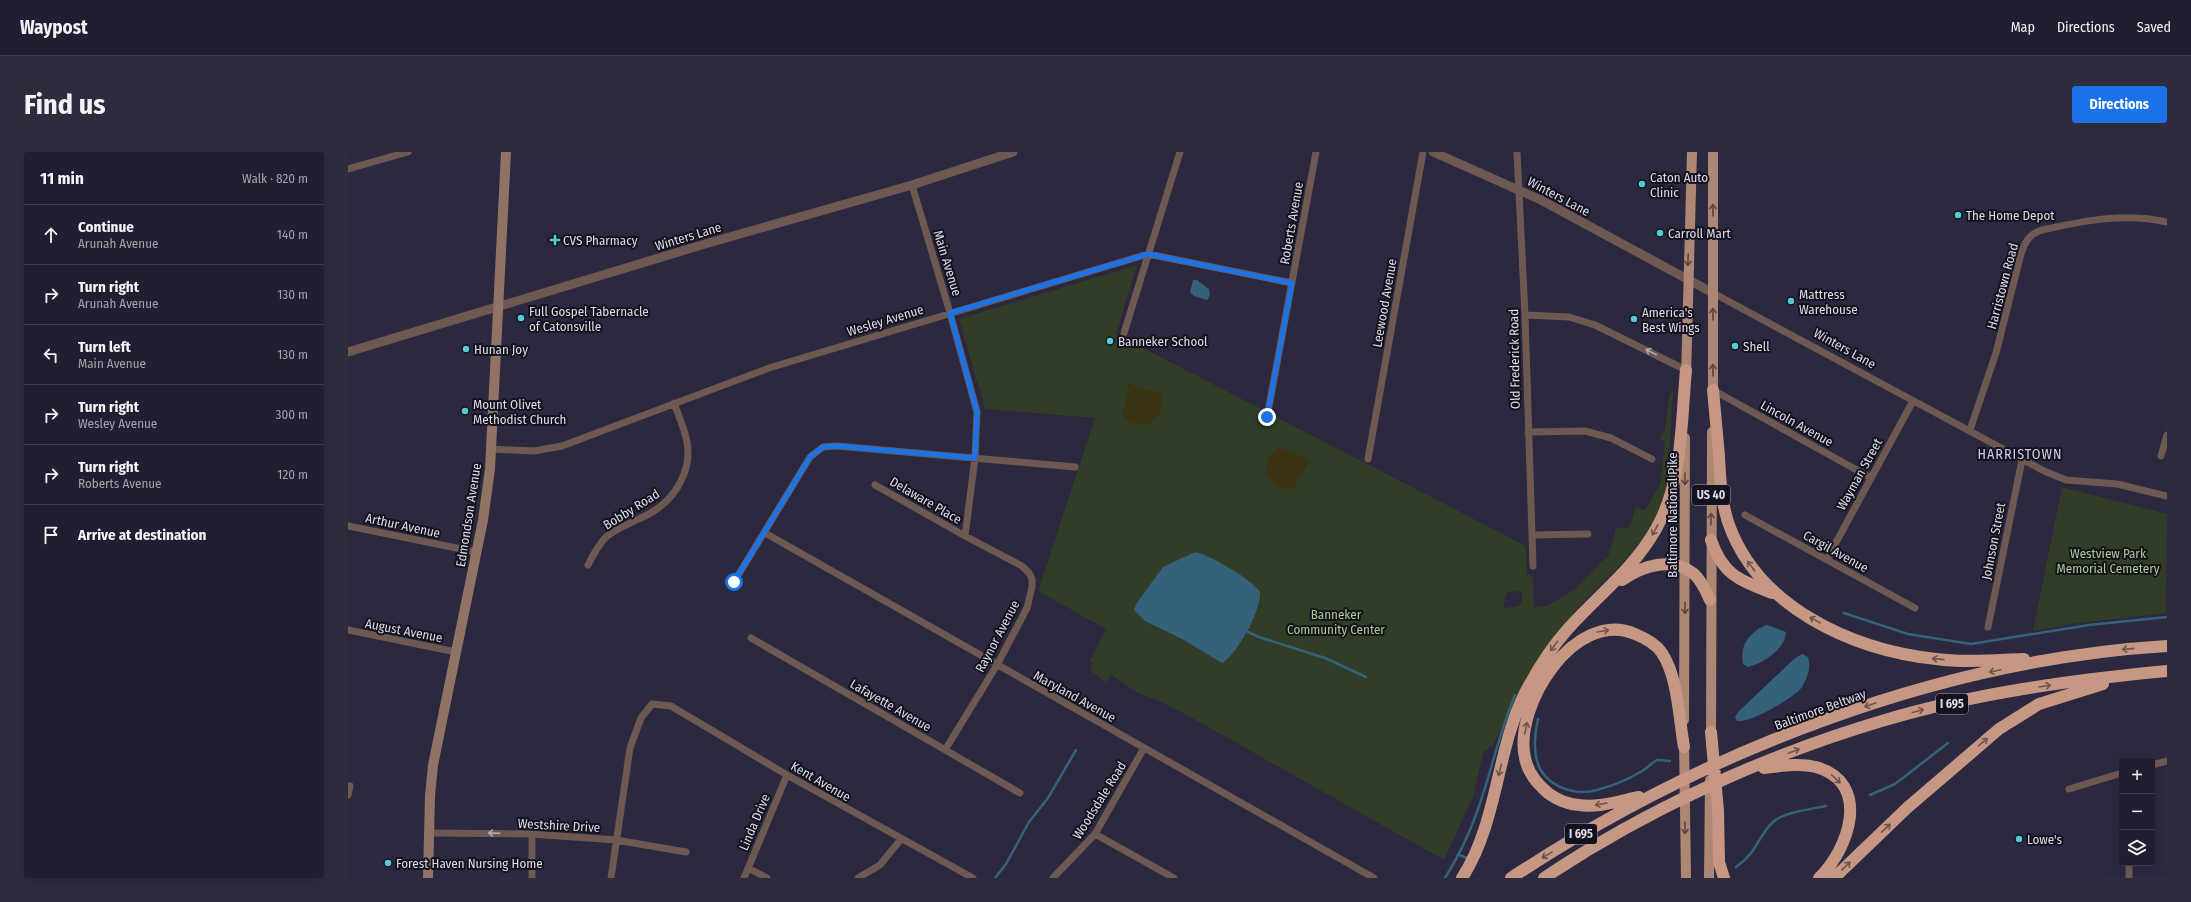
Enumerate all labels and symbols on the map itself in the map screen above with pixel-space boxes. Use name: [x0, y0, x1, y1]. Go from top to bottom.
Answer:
place label: Caton Auto Clinic: [1650, 170, 1708, 200]
street label: Winters Lane: [1525, 174, 1593, 219]
marker: Caton Auto Clinic: [1637, 179, 1647, 189]
street label: Roberts Avenue: [1277, 181, 1306, 266]
one-way arrow: [1709, 204, 1717, 217]
place label: The Home Depot: [1966, 208, 2055, 223]
marker: The Home Depot: [1953, 210, 1963, 220]
street label: Winters Lane: [653, 219, 723, 254]
place label: Carroll Mart: [1668, 226, 1731, 241]
street label: Main Avenue: [930, 228, 965, 298]
marker: Carroll Mart: [1655, 228, 1665, 238]
place label: CVS Pharmacy: [563, 233, 638, 248]
marker: CVS Pharmacy: [550, 235, 560, 245]
street label: Harristown Road: [1984, 241, 2021, 331]
one-way arrow: [1684, 253, 1692, 266]
street label: Leewood Avenue: [1369, 258, 1400, 349]
place label: Mattress Warehouse: [1799, 287, 1858, 317]
marker: Mattress Warehouse: [1786, 296, 1796, 306]
street label: Wesley Avenue: [845, 302, 925, 339]
place label: Full Gospel Tabernacle of Catonsville: [529, 304, 649, 334]
place label: America's Best Wings: [1642, 305, 1700, 335]
one-way arrow: [1709, 308, 1717, 321]
street label: Old Frederick Road: [1506, 309, 1523, 409]
marker: Full Gospel Tabernacle of Catonsville: [516, 313, 526, 323]
marker: America's Best Wings: [1629, 314, 1639, 324]
street label: Winters Lane: [1811, 325, 1878, 372]
place label: Banneker School: [1118, 334, 1208, 349]
marker: Banneker School: [1105, 336, 1115, 346]
place label: Shell: [1743, 339, 1770, 354]
marker: Shell: [1730, 341, 1740, 351]
place label: Hunan Joy: [474, 342, 528, 357]
marker: Hunan Joy: [461, 344, 471, 354]
one-way arrow: [1645, 348, 1657, 355]
one-way arrow: [1709, 364, 1717, 377]
place label: Mount Olivet Methodist Church: [473, 397, 566, 427]
street label: Lincoln Avenue: [1758, 397, 1836, 449]
marker: Mount Olivet Methodist Church: [460, 406, 470, 416]
route end: [1258, 408, 1276, 426]
street label: Wayman Street: [1834, 435, 1886, 513]
district label: HARRISTOWN: [1977, 446, 2063, 463]
street label: Baltimore National Pike: [1665, 452, 1680, 578]
street label: Edmondson Avenue: [453, 462, 484, 568]
one-way arrow: [1681, 472, 1689, 485]
street label: Delaware Place: [887, 474, 964, 527]
road number: US 40: [1692, 485, 1730, 505]
street label: Bobby Road: [600, 486, 662, 533]
street label: Johnson Street: [1979, 500, 2008, 581]
street label: Arthur Avenue: [364, 510, 442, 541]
one-way arrow: [1707, 513, 1715, 526]
one-way arrow: [1651, 524, 1659, 536]
street label: Cargil Avenue: [1801, 527, 1871, 575]
park label: Westview Park Memorial Cemetery: [2056, 546, 2160, 576]
one-way arrow: [1747, 561, 1755, 572]
route start: [725, 573, 743, 591]
street label: Raynor Avenue: [972, 598, 1023, 675]
one-way arrow: [1681, 601, 1689, 614]
park label: Banneker Community Center: [1287, 607, 1385, 637]
street label: August Avenue: [364, 616, 444, 645]
one-way arrow: [1809, 616, 1821, 624]
one-way arrow: [1596, 627, 1609, 635]
one-way arrow: [1550, 640, 1558, 651]
one-way arrow: [2122, 646, 2135, 653]
one-way arrow: [1932, 656, 1945, 663]
one-way arrow: [1989, 667, 2002, 675]
street label: Maryland Avenue: [1031, 668, 1118, 725]
street label: Lafayette Avenue: [848, 676, 934, 735]
one-way arrow: [2038, 682, 2051, 690]
street label: Baltimore Beltway: [1772, 686, 1868, 733]
road number: I 695: [1936, 694, 1968, 714]
one-way arrow: [1864, 702, 1876, 710]
one-way arrow: [1911, 707, 1924, 715]
one-way arrow: [1523, 721, 1531, 734]
one-way arrow: [1978, 737, 1989, 746]
one-way arrow: [1788, 747, 1800, 755]
street label: Kent Avenue: [788, 758, 853, 805]
street label: Woodsdale Road: [1070, 759, 1129, 842]
one-way arrow: [1496, 763, 1504, 776]
one-way arrow: [1831, 774, 1841, 784]
street label: Linda Drive: [736, 792, 773, 853]
one-way arrow: [1595, 800, 1608, 808]
street label: Westshire Drive: [517, 816, 601, 835]
one-way arrow: [1681, 821, 1689, 834]
road number: I 695: [1565, 824, 1597, 844]
one-way arrow: [1881, 824, 1891, 833]
one-way arrow: [488, 829, 501, 837]
place label: Lowe's: [2027, 832, 2063, 847]
marker: Lowe's: [2014, 834, 2024, 844]
one-way arrow: [1541, 851, 1553, 859]
place label: Forest Haven Nursing Home: [396, 856, 543, 871]
marker: Forest Haven Nursing Home: [383, 858, 393, 868]
one-way arrow: [1841, 862, 1851, 871]

